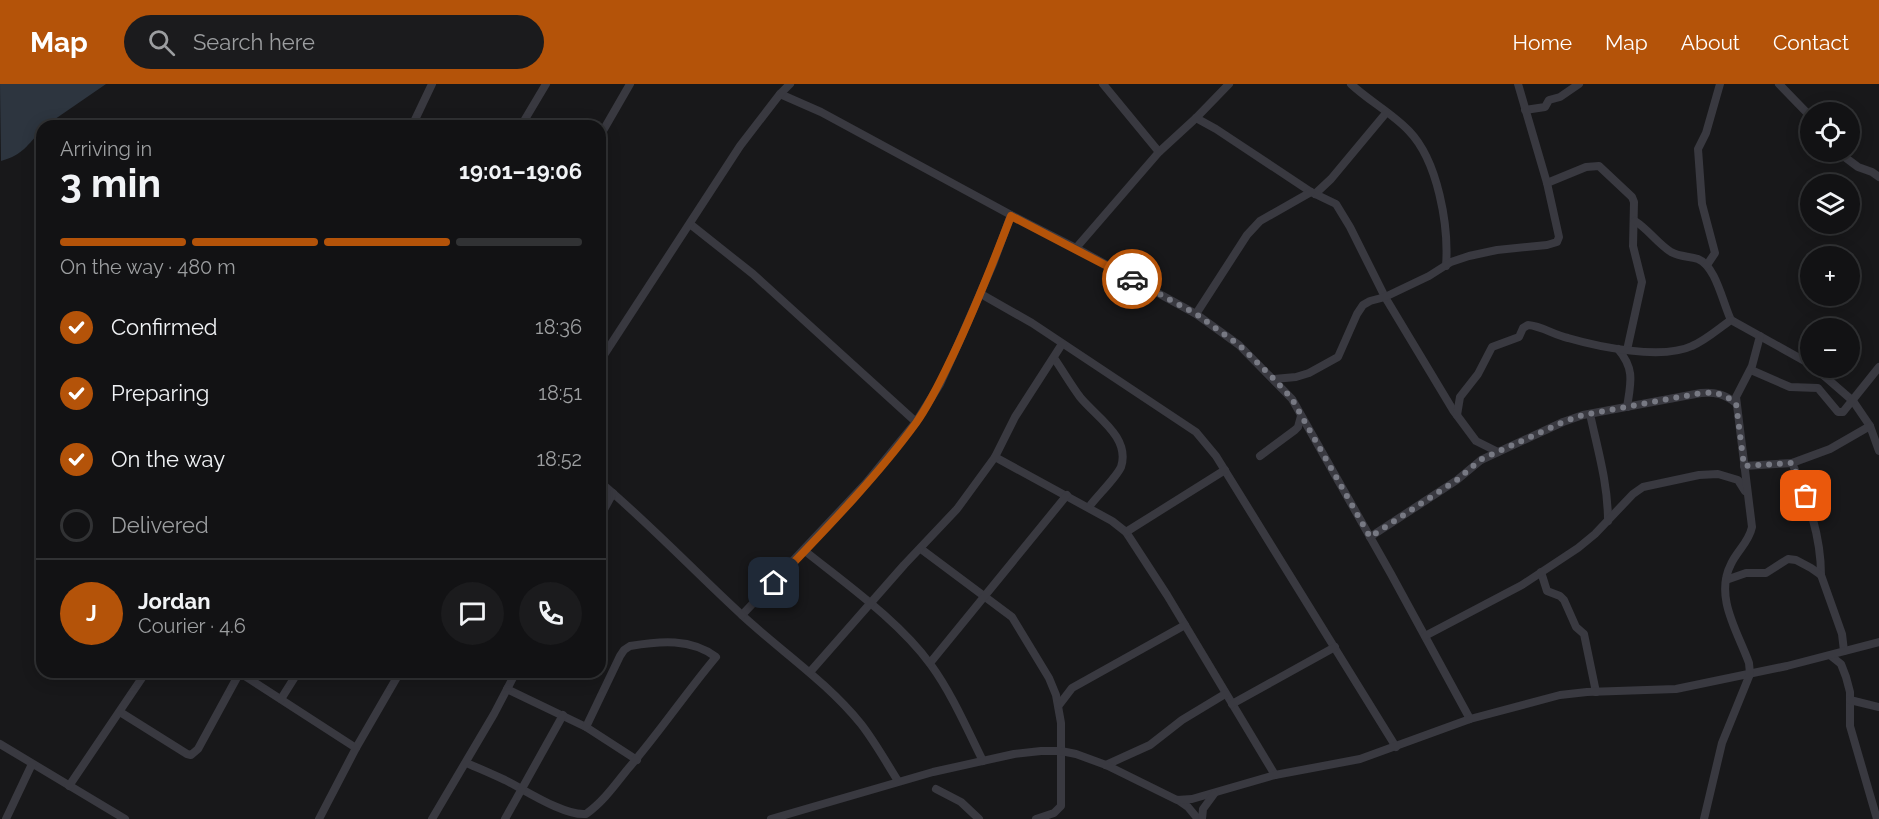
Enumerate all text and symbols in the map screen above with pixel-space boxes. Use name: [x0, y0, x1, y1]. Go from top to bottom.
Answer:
search box: [124, 15, 544, 69]
text: Map: [30, 26, 88, 59]
icon: search: [145, 26, 178, 59]
text: Search here: [193, 29, 315, 55]
text: Home: [1513, 30, 1572, 55]
text: Map: [1605, 30, 1648, 55]
text: About: [1681, 30, 1740, 55]
text: Contact: [1773, 30, 1849, 55]
map controls: [1800, 102, 1860, 378]
button: locate: [1800, 102, 1860, 162]
text: Arriving in: [60, 137, 152, 161]
text: 19:01–19:06: [459, 158, 582, 184]
text: 3 min: [60, 160, 161, 206]
button: layers: [1800, 174, 1860, 234]
button: +: [1800, 246, 1860, 306]
courier: [1102, 249, 1162, 309]
text: On the way · 480 m: [60, 255, 236, 279]
icon: car: [1116, 263, 1149, 296]
icon: check: [60, 311, 93, 344]
text: Confirmed: [111, 314, 218, 340]
text: 18:36: [535, 315, 582, 339]
button: −: [1800, 318, 1860, 378]
icon: check: [60, 377, 93, 410]
text: Preparing: [111, 380, 209, 406]
text: 18:51: [538, 381, 582, 405]
icon: check: [60, 443, 93, 476]
text: On the way: [111, 446, 225, 472]
text: 18:52: [537, 447, 582, 471]
pin: [1780, 470, 1831, 521]
icon: bag: [1789, 479, 1822, 512]
text: Delivered: [111, 512, 209, 538]
pin: [748, 557, 799, 608]
icon: home: [757, 566, 790, 599]
button: chat: [441, 582, 504, 645]
button: phone: [519, 582, 582, 645]
text: Jordan: [138, 588, 210, 614]
text: J: [86, 600, 97, 626]
text: Courier · 4.6: [138, 614, 246, 638]

